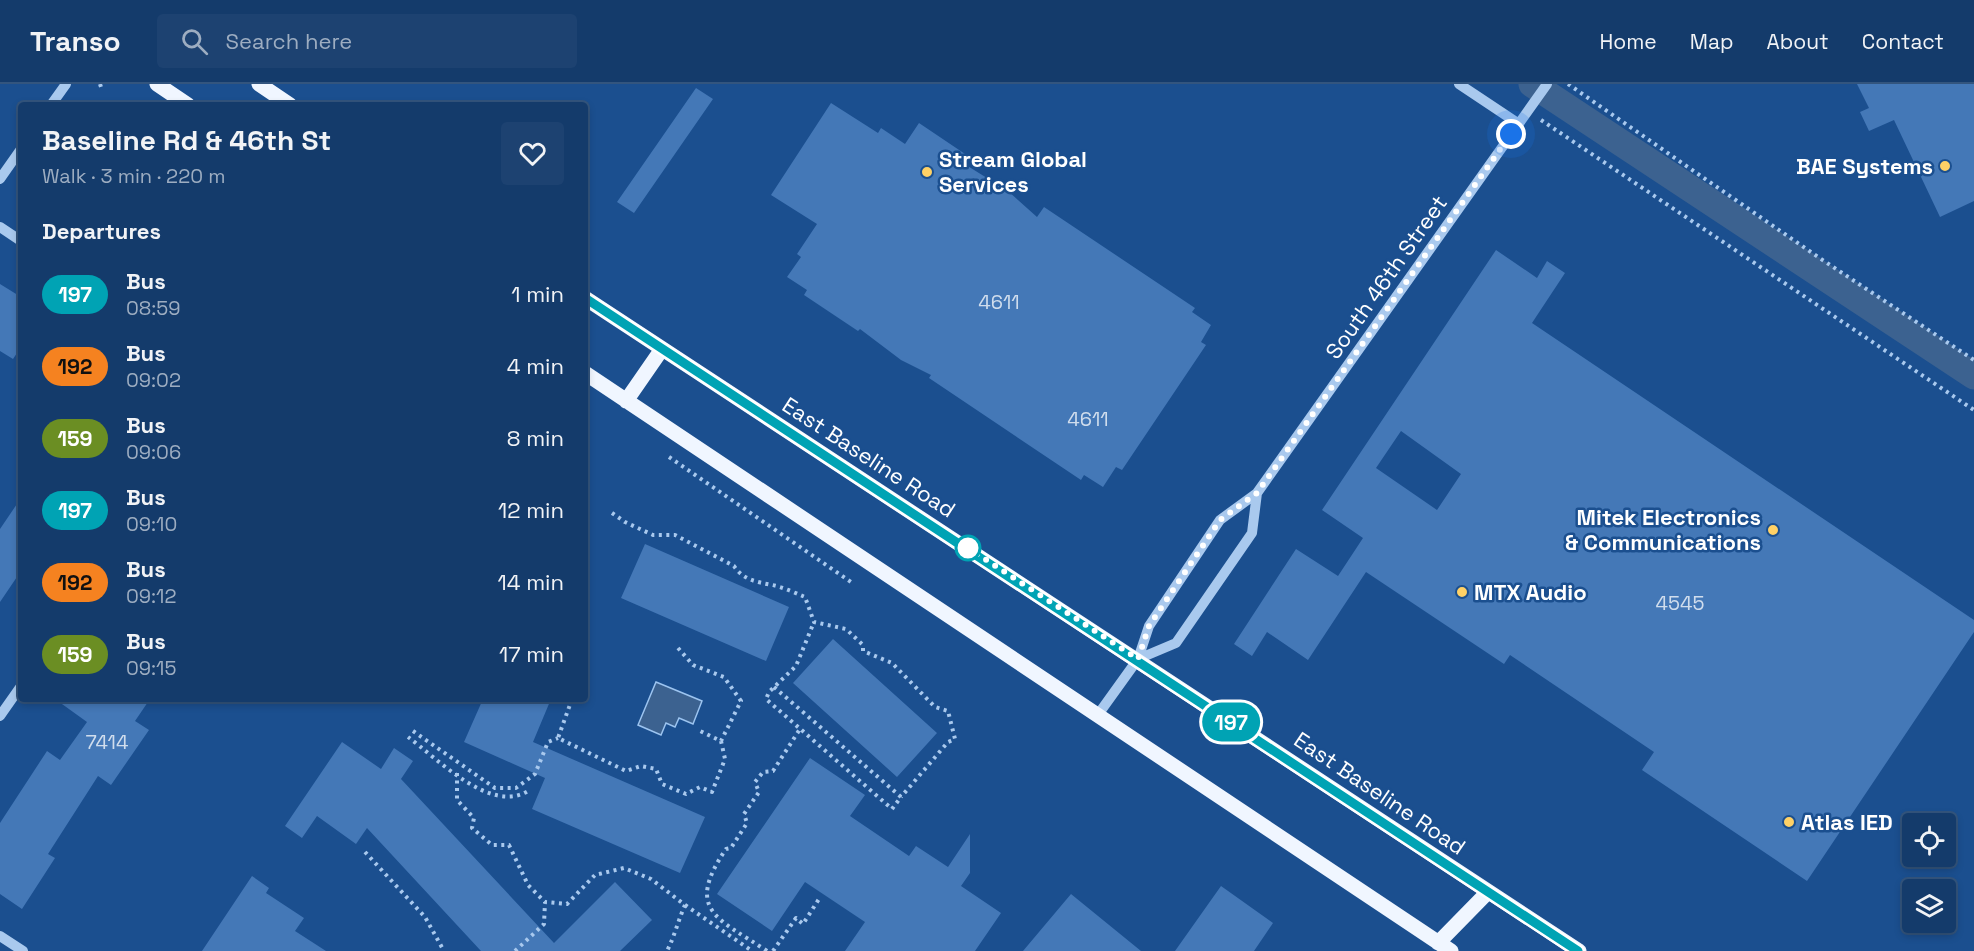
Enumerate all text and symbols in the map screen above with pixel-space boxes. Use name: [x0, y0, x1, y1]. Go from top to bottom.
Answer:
search box: [157, 14, 577, 68]
text: Transo: [30, 23, 121, 59]
icon: search: [178, 25, 211, 58]
text: Search here: [226, 27, 352, 55]
text: Home: [1599, 28, 1657, 55]
text: Map: [1690, 28, 1734, 55]
text: About: [1767, 28, 1829, 55]
text: Contact: [1862, 28, 1944, 55]
your location: [1496, 119, 1526, 149]
text: Baseline Rd & 46th St: [42, 122, 331, 158]
button: heart: [501, 122, 564, 185]
place label: Stream Global Services: [939, 145, 1087, 198]
place label: BAE Systems: [1796, 152, 1933, 180]
marker: BAE Systems: [1938, 159, 1952, 173]
text: Walk · 3 min · 220 m: [42, 163, 225, 189]
marker: Stream Global Services: [920, 165, 934, 179]
street label: South 46th Street: [1319, 190, 1453, 364]
text: Departures: [42, 217, 161, 245]
text: Bus: [126, 267, 166, 295]
text: 1 min: [511, 280, 564, 308]
text: 197: [58, 281, 92, 308]
house number: 4611: [978, 289, 1020, 315]
text: 08:59: [126, 295, 181, 321]
text: Bus: [126, 339, 166, 367]
text: 4 min: [507, 352, 564, 380]
text: 192: [58, 353, 92, 380]
text: 09:02: [126, 367, 181, 393]
street label: East Baseline Road: [777, 391, 961, 523]
house number: 4611: [1067, 406, 1109, 432]
text: Bus: [126, 411, 166, 439]
text: 8 min: [507, 424, 564, 452]
text: 159: [57, 425, 93, 452]
text: 09:06: [126, 439, 181, 465]
text: Bus: [126, 483, 166, 511]
text: 12 min: [498, 496, 564, 524]
text: 197: [58, 497, 92, 524]
place label: Mitek Electronics & Communications: [1565, 503, 1761, 556]
text: 09:10: [126, 511, 177, 537]
marker: Mitek Electronics & Communications: [1766, 523, 1780, 537]
unlabelled marker: [955, 535, 981, 561]
text: Bus: [126, 555, 166, 583]
text: 14 min: [498, 568, 564, 596]
text: 192: [58, 569, 92, 596]
place label: MTX Audio: [1474, 578, 1587, 606]
text: 09:12: [126, 583, 177, 609]
marker: MTX Audio: [1455, 585, 1469, 599]
house number: 4545: [1656, 590, 1704, 616]
text: Bus: [126, 627, 166, 655]
text: 17 min: [499, 640, 564, 668]
text: 159: [57, 641, 93, 668]
text: 09:15: [126, 655, 176, 681]
line badge: 197: [1196, 702, 1266, 742]
text: 197: [1214, 709, 1248, 736]
street label: East Baseline Road: [1289, 725, 1471, 861]
house number: 7414: [86, 729, 128, 755]
place label: Atlas IED: [1801, 808, 1893, 836]
map controls: [1902, 813, 1956, 933]
button: locate: [1902, 813, 1956, 867]
marker: Atlas IED: [1782, 815, 1796, 829]
button: layers: [1902, 879, 1956, 933]

